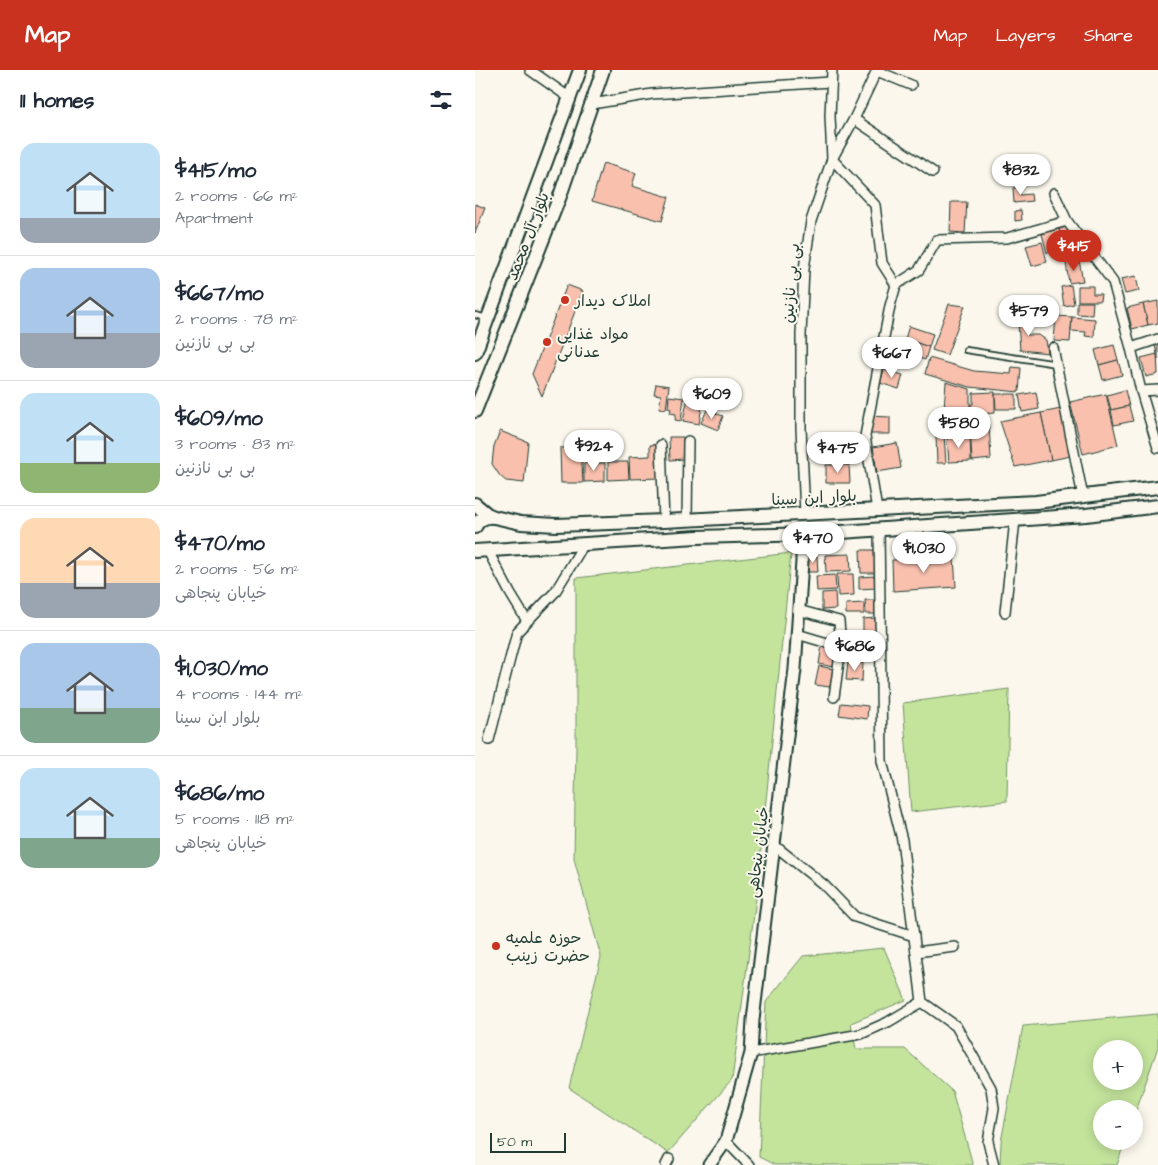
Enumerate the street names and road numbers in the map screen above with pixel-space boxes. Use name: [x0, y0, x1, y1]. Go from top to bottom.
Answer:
street label: بلوار آل محمد: [501, 189, 555, 284]
street label: بی بی نازنین: [777, 242, 805, 324]
street label: بلوار ابن سینا: [771, 485, 857, 511]
street label: خیابان پنجاهی: [741, 805, 774, 899]

